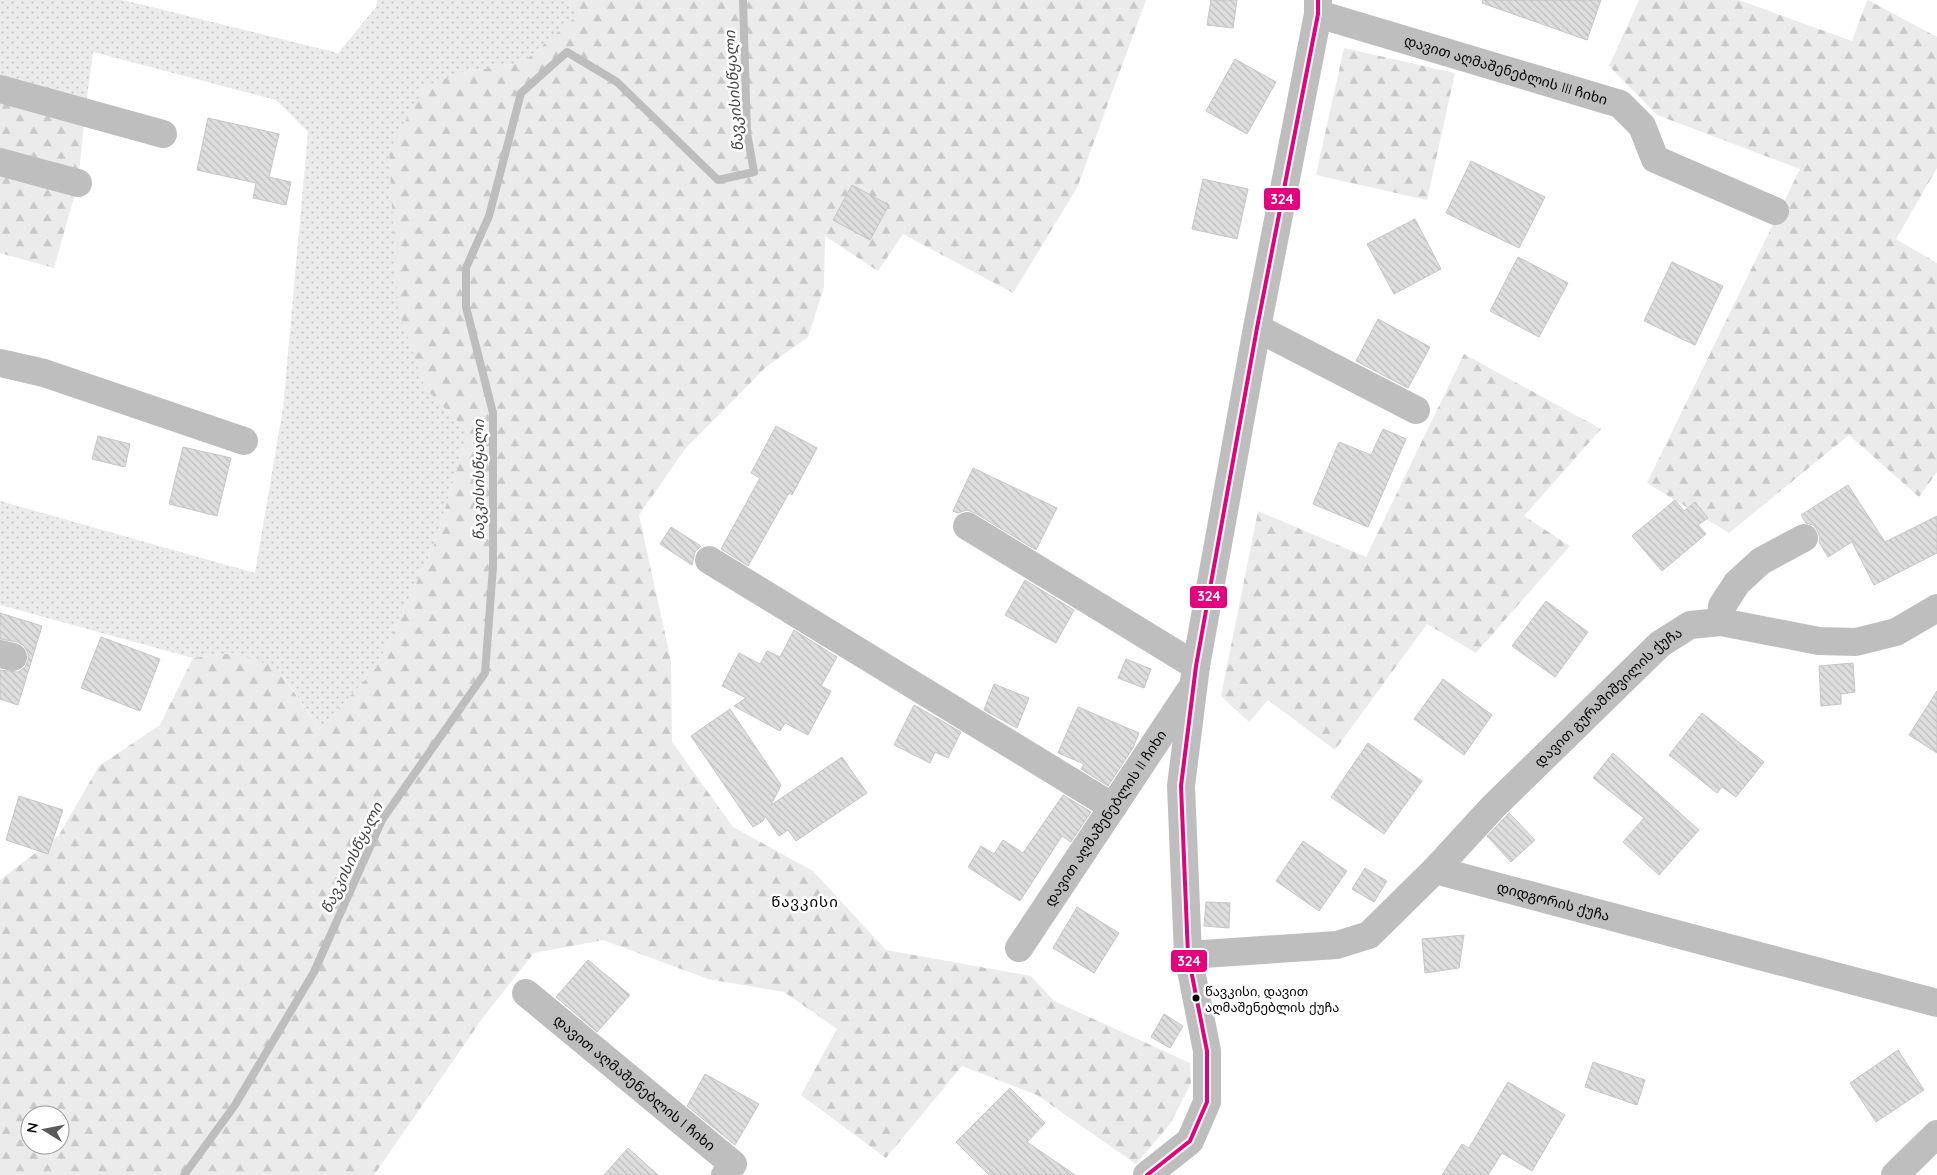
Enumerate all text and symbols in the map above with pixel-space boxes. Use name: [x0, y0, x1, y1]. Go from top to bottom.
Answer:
water label: წავკისისწყალი: [720, 29, 747, 152]
street label: დავით აღმაშენებლის III ჩიხი: [1402, 31, 1610, 109]
line badge: 324: [1263, 187, 1301, 211]
text: 324: [1270, 190, 1294, 208]
water label: წავკისისწყალი: [469, 418, 488, 540]
line badge: 324: [1189, 585, 1228, 609]
text: 324: [1197, 587, 1221, 605]
street label: დავით გურამიშვილის ქუჩა: [1530, 623, 1685, 771]
street label: დავით აღმაშენებლის II ჩიხი: [1040, 727, 1170, 910]
water label: წავკისისწყალი: [317, 798, 387, 916]
street label: დიდგორის ქუჩა: [1495, 878, 1612, 925]
district label: წავკისი: [771, 892, 839, 911]
line badge: 324: [1170, 949, 1208, 973]
text: 324: [1177, 952, 1201, 970]
place label: წავკისი, დავით აღმაშენებლის ქუჩა: [1205, 983, 1339, 1016]
marker: წავკისი, დავით აღმაშენებლის ქუჩა: [1191, 993, 1201, 1003]
street label: დავით აღმაშენებლის I ჩიხი: [550, 1011, 719, 1155]
north arrow: [20, 1105, 70, 1155]
text: N: [22, 1121, 42, 1134]

